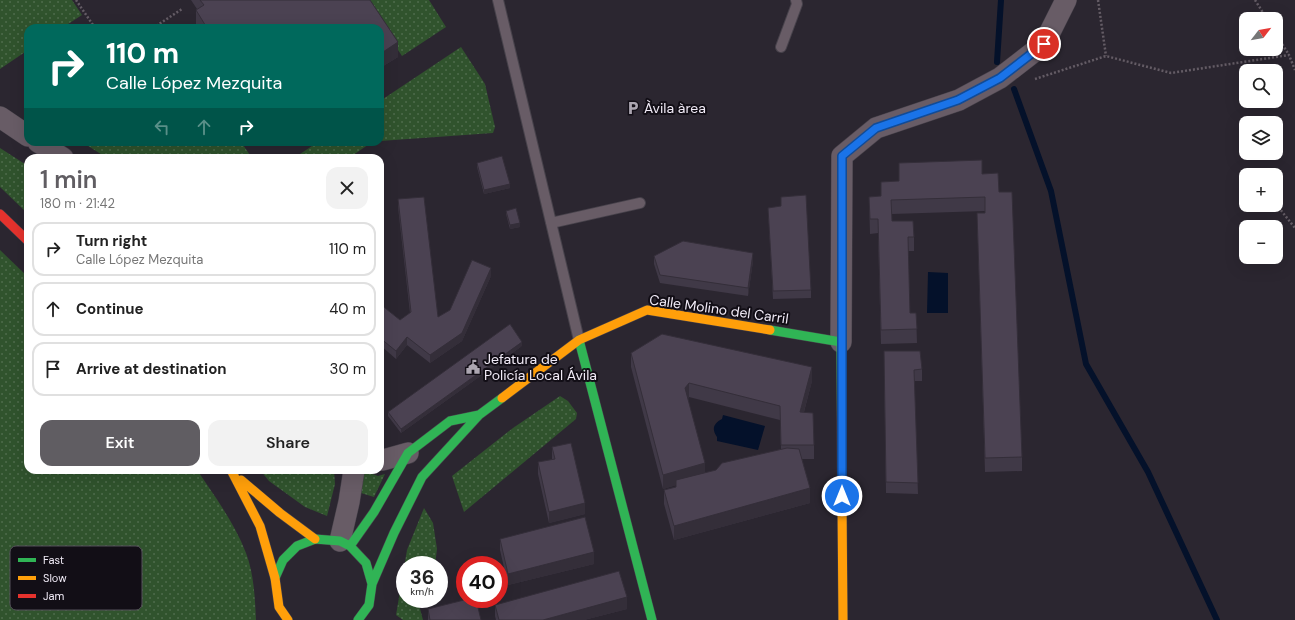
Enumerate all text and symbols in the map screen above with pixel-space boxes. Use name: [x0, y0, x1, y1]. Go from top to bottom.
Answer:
north arrow: [1239, 12, 1283, 56]
map controls: [1239, 12, 1283, 264]
pin: [1027, 27, 1061, 61]
icon: arrive: [1033, 33, 1055, 55]
text: 110 m: [106, 35, 179, 72]
icon: right: [40, 40, 92, 92]
button: search: [1239, 64, 1283, 108]
text: Calle López Mezquita: [106, 71, 282, 95]
place label: Àvila àrea: [644, 99, 706, 117]
parking icon: Àvila àrea: [625, 100, 641, 116]
icon: left: [151, 116, 173, 138]
icon: ahead: [193, 116, 215, 138]
icon: right: [235, 116, 257, 138]
button: layers: [1239, 116, 1283, 160]
text: 1 min: [40, 164, 97, 195]
button: close: [326, 167, 368, 209]
button: +: [1239, 168, 1283, 212]
text: 180 m · 21:42: [40, 195, 115, 212]
button: −: [1239, 220, 1283, 264]
text: Turn right: [76, 231, 147, 251]
icon: right: [42, 238, 64, 260]
text: 110 m: [329, 239, 366, 259]
text: Calle López Mezquita: [76, 251, 203, 268]
street label: Calle Molino del Carril: [648, 290, 790, 328]
icon: ahead: [42, 298, 64, 320]
text: Continue: [76, 299, 144, 319]
text: 40 m: [329, 299, 366, 319]
place label: Jefatura de Policía Local Ávila: [484, 350, 597, 384]
icon: arrive: [42, 358, 64, 380]
text: Arrive at destination: [76, 359, 227, 379]
text: 30 m: [330, 359, 366, 379]
public building icon: Jefatura de Policía Local Ávila: [465, 359, 481, 375]
button: Exit: [40, 420, 200, 466]
button: Share: [208, 420, 368, 466]
position arrow: [821, 475, 863, 517]
legend: [10, 546, 142, 610]
text: Fast: [43, 553, 64, 567]
speed limit sign: 40: [456, 556, 508, 608]
text: 36: [410, 564, 434, 590]
text: Slow: [43, 571, 67, 585]
text: km/h: [410, 585, 434, 598]
text: Jam: [43, 589, 64, 603]

